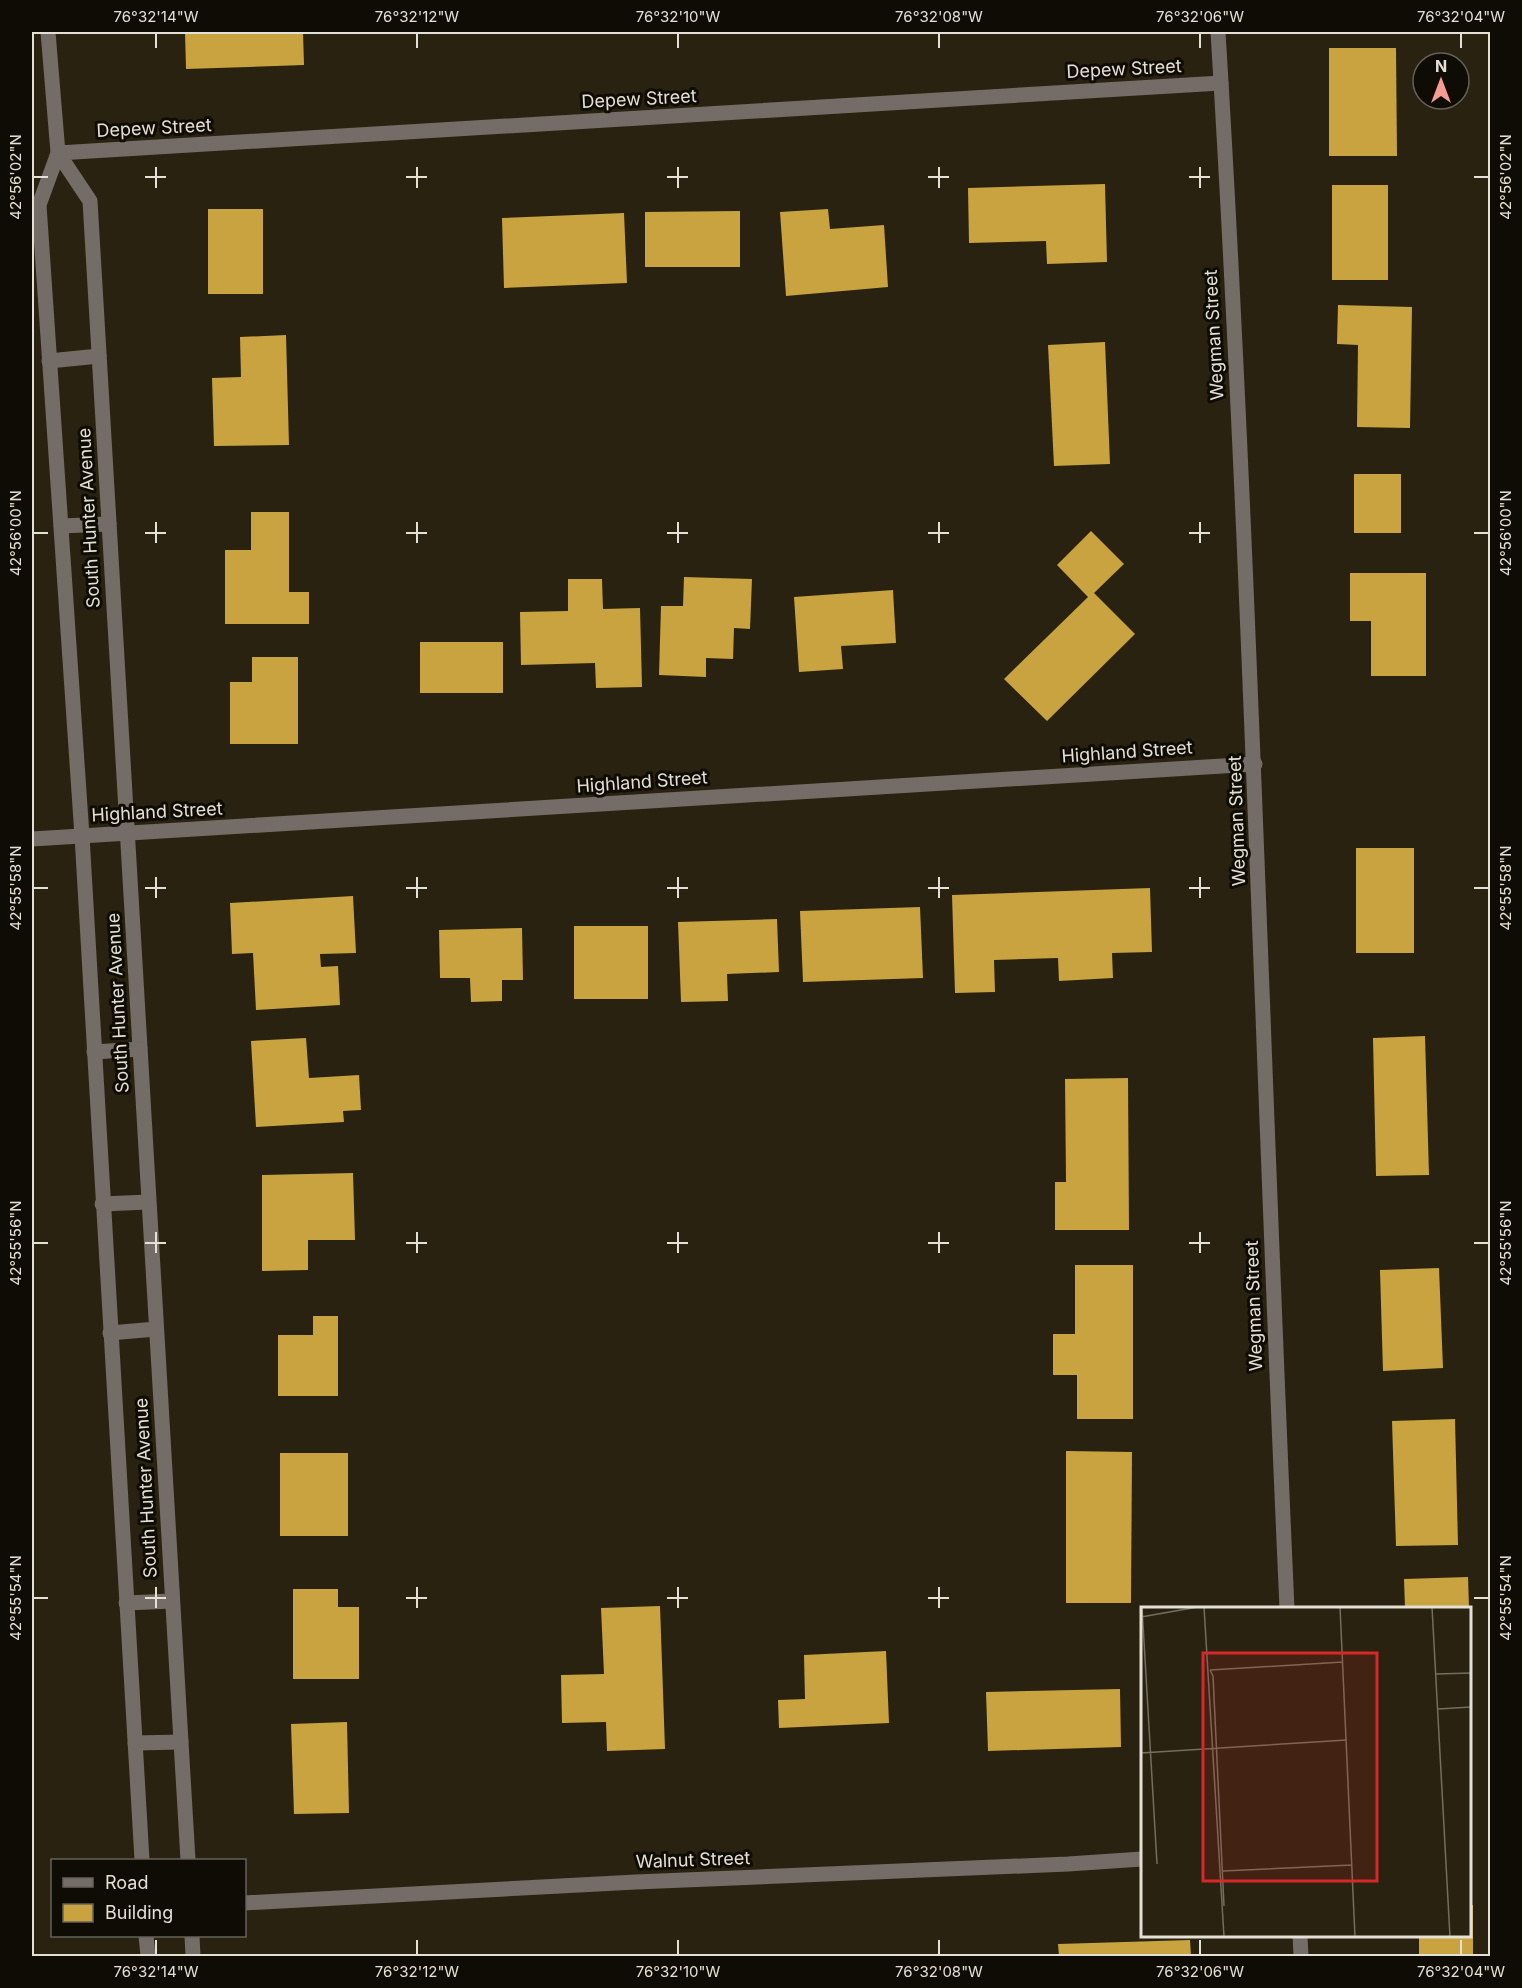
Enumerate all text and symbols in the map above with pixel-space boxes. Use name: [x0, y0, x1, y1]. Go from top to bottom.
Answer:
text: 76°32'14"W: [114, 7, 199, 26]
text: 76°32'12"W: [375, 7, 459, 26]
text: 76°32'10"W: [636, 7, 721, 26]
text: 76°32'08"W: [895, 7, 983, 26]
text: 76°32'06"W: [1156, 7, 1244, 26]
text: 76°32'04"W: [1417, 7, 1505, 26]
north arrow: [1411, 51, 1471, 111]
street label: Depew Street: [1066, 55, 1182, 82]
text: N: [1435, 56, 1447, 76]
street label: Depew Street: [581, 85, 697, 112]
street label: Depew Street: [96, 114, 212, 141]
text: 42°56'02"N: [6, 134, 25, 220]
text: 42°56'02"N: [1496, 134, 1515, 220]
street label: Wegman Street: [1200, 269, 1227, 401]
street label: South Hunter Avenue: [73, 427, 104, 609]
text: 42°56'00"N: [6, 490, 25, 576]
text: 42°56'00"N: [1496, 490, 1515, 576]
street label: Highland Street: [1061, 736, 1193, 767]
street label: Wegman Street: [1224, 755, 1249, 887]
street label: Highland Street: [576, 766, 708, 797]
street label: Highland Street: [91, 798, 223, 825]
text: 42°55'58"N: [6, 845, 25, 931]
text: 42°55'58"N: [1496, 845, 1515, 931]
street label: South Hunter Avenue: [102, 912, 133, 1094]
text: 42°55'56"N: [6, 1200, 25, 1286]
text: 42°55'56"N: [1496, 1200, 1515, 1286]
street label: Wegman Street: [1241, 1240, 1266, 1372]
street label: South Hunter Avenue: [130, 1397, 161, 1579]
text: 42°55'54"N: [6, 1555, 25, 1641]
text: 42°55'54"N: [1496, 1555, 1515, 1641]
inset map: [1141, 1607, 1471, 1937]
street label: Walnut Street: [635, 1847, 751, 1872]
legend: [51, 1859, 246, 1937]
text: Road: [105, 1872, 148, 1893]
text: Building: [105, 1902, 173, 1923]
text: 76°32'14"W: [114, 1962, 199, 1981]
text: 76°32'12"W: [375, 1962, 459, 1981]
text: 76°32'10"W: [636, 1962, 721, 1981]
text: 76°32'08"W: [895, 1962, 983, 1981]
text: 76°32'06"W: [1156, 1962, 1244, 1981]
text: 76°32'04"W: [1417, 1962, 1505, 1981]

